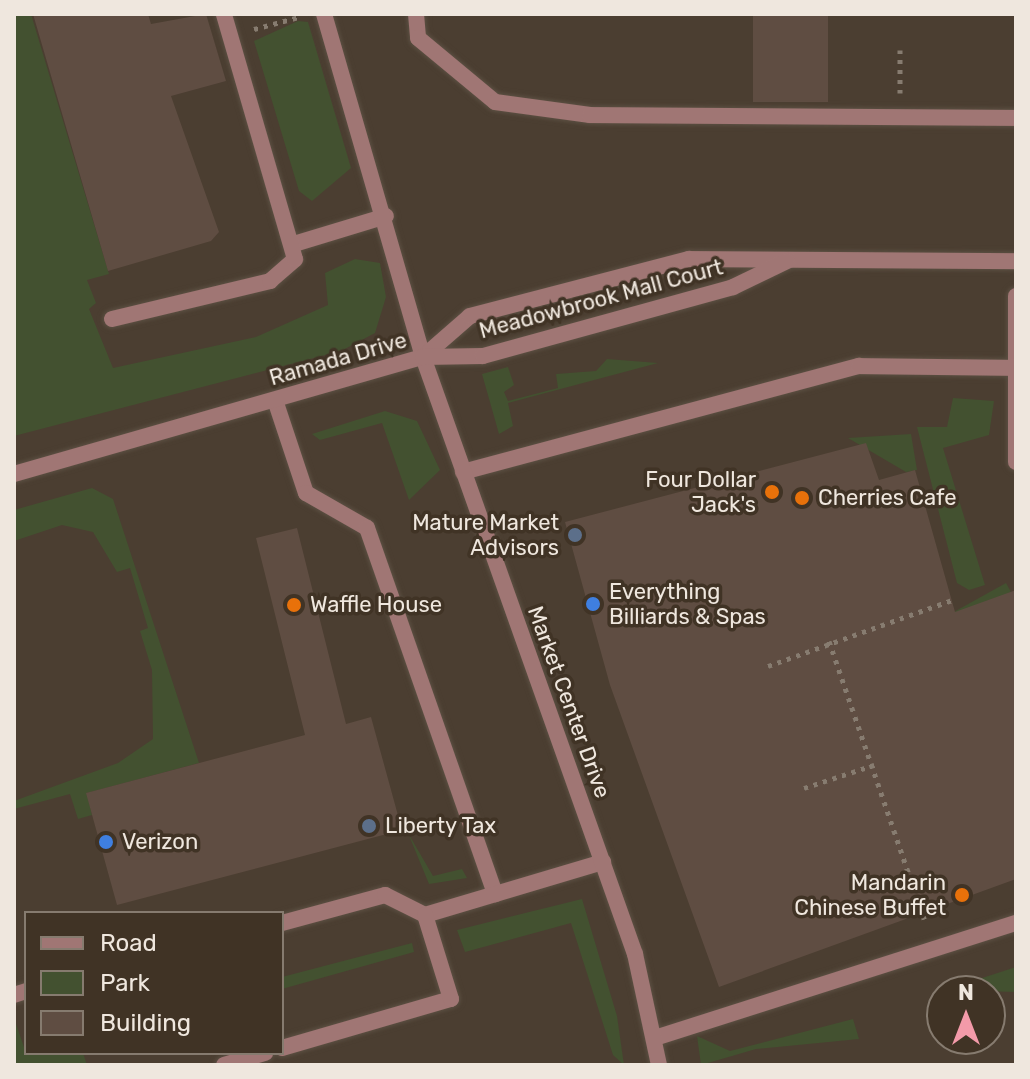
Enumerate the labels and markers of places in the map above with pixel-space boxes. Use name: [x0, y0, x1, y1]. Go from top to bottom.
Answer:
place label: Four Dollar Jack's: [645, 466, 756, 518]
marker: Four Dollar Jack's: [763, 483, 781, 501]
place label: Cherries Cafe: [818, 485, 957, 511]
marker: Cherries Cafe: [793, 489, 811, 507]
place label: Mature Market Advisors: [412, 509, 559, 560]
marker: Mature Market Advisors: [566, 526, 584, 544]
place label: Everything Billiards & Spas: [609, 578, 766, 630]
place label: Waffle House: [310, 592, 442, 618]
marker: Everything Billiards & Spas: [584, 595, 602, 613]
marker: Waffle House: [285, 596, 303, 614]
place label: Liberty Tax: [385, 813, 497, 839]
marker: Liberty Tax: [360, 817, 378, 835]
place label: Verizon: [122, 829, 198, 855]
marker: Verizon: [97, 833, 115, 851]
place label: Mandarin Chinese Buffet: [794, 869, 946, 920]
marker: Mandarin Chinese Buffet: [953, 886, 971, 904]

